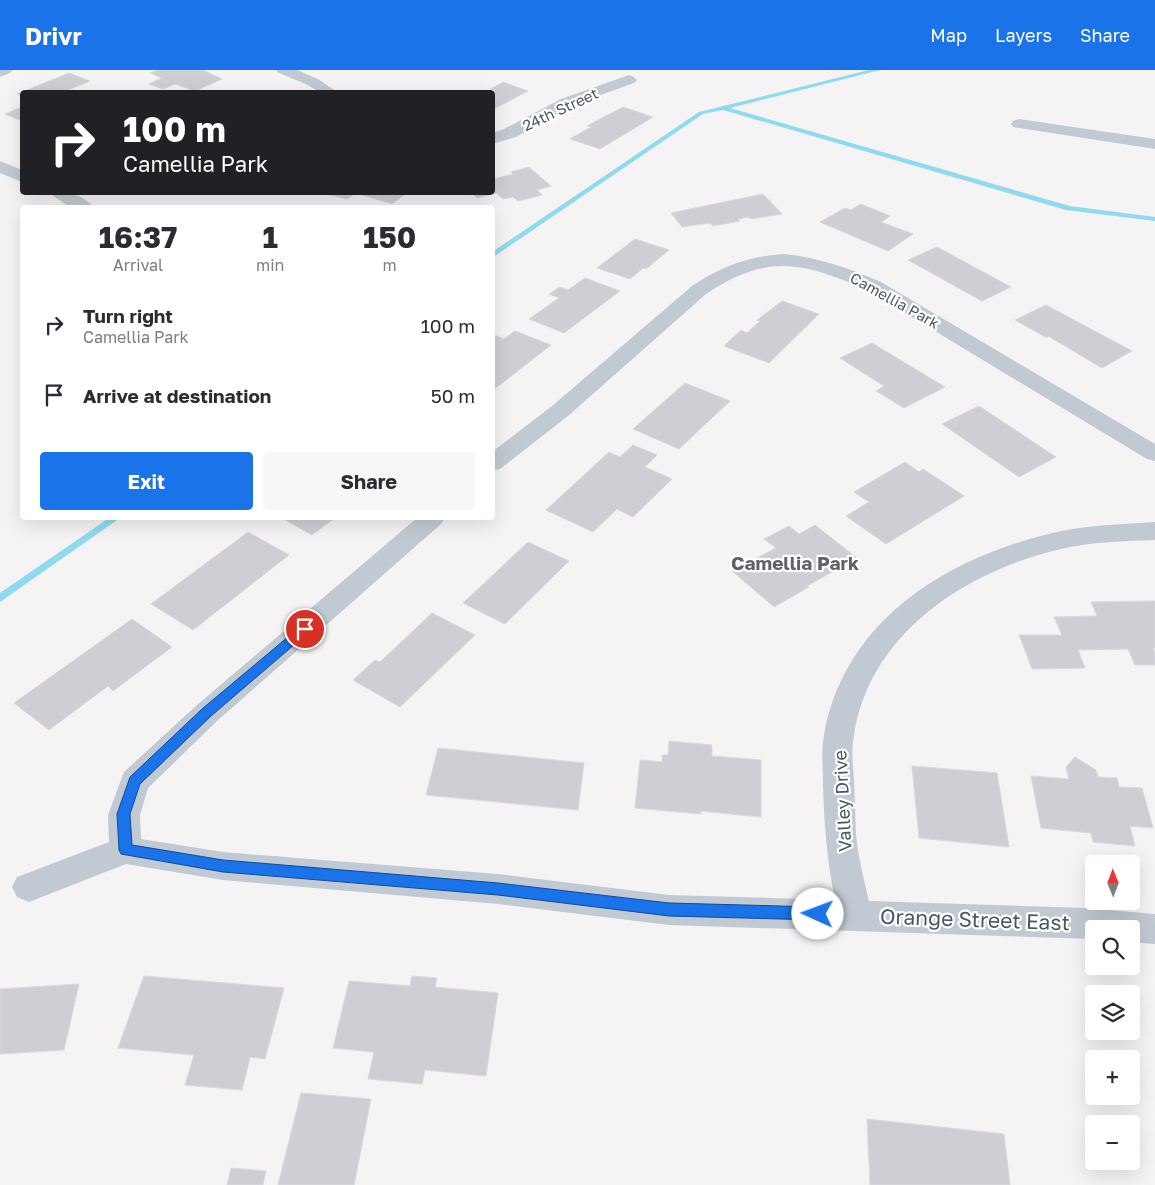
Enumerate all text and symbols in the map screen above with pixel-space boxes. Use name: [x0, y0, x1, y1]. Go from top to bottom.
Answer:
text: Drivr: [25, 21, 82, 50]
text: Map: [930, 24, 967, 46]
text: Layers: [995, 24, 1052, 46]
text: Share: [1080, 24, 1130, 46]
street label: 24th Street: [519, 84, 601, 134]
text: 100 m: [123, 108, 226, 150]
icon: right: [40, 110, 105, 175]
text: Camellia Park: [123, 150, 268, 177]
text: 16:37: [99, 219, 177, 255]
text: 1: [263, 219, 278, 255]
text: 150: [363, 219, 416, 255]
text: Arrival: [113, 255, 163, 275]
text: min: [256, 255, 284, 275]
text: m: [383, 255, 397, 275]
street label: Camellia Park: [847, 268, 943, 332]
text: Turn right: [83, 304, 173, 327]
icon: right: [40, 311, 68, 339]
text: 100 m: [421, 314, 475, 337]
text: Camellia Park: [83, 327, 189, 347]
icon: arrive: [40, 381, 68, 409]
text: Arrive at destination: [83, 384, 271, 407]
text: 50 m: [431, 384, 475, 407]
button: Exit: [40, 452, 253, 510]
button: Share: [263, 452, 475, 510]
district label: Camellia Park: [731, 551, 859, 574]
pin: [284, 608, 326, 650]
icon: arrive: [291, 615, 319, 643]
street label: Valley Drive: [828, 750, 856, 852]
north arrow: [1085, 855, 1140, 910]
map controls: [1085, 855, 1140, 1170]
position arrow: [791, 887, 843, 939]
street label: Orange Street East: [880, 903, 1070, 935]
button: search: [1085, 920, 1140, 975]
button: layers: [1085, 985, 1140, 1040]
button: +: [1085, 1050, 1140, 1105]
button: −: [1085, 1115, 1140, 1170]

